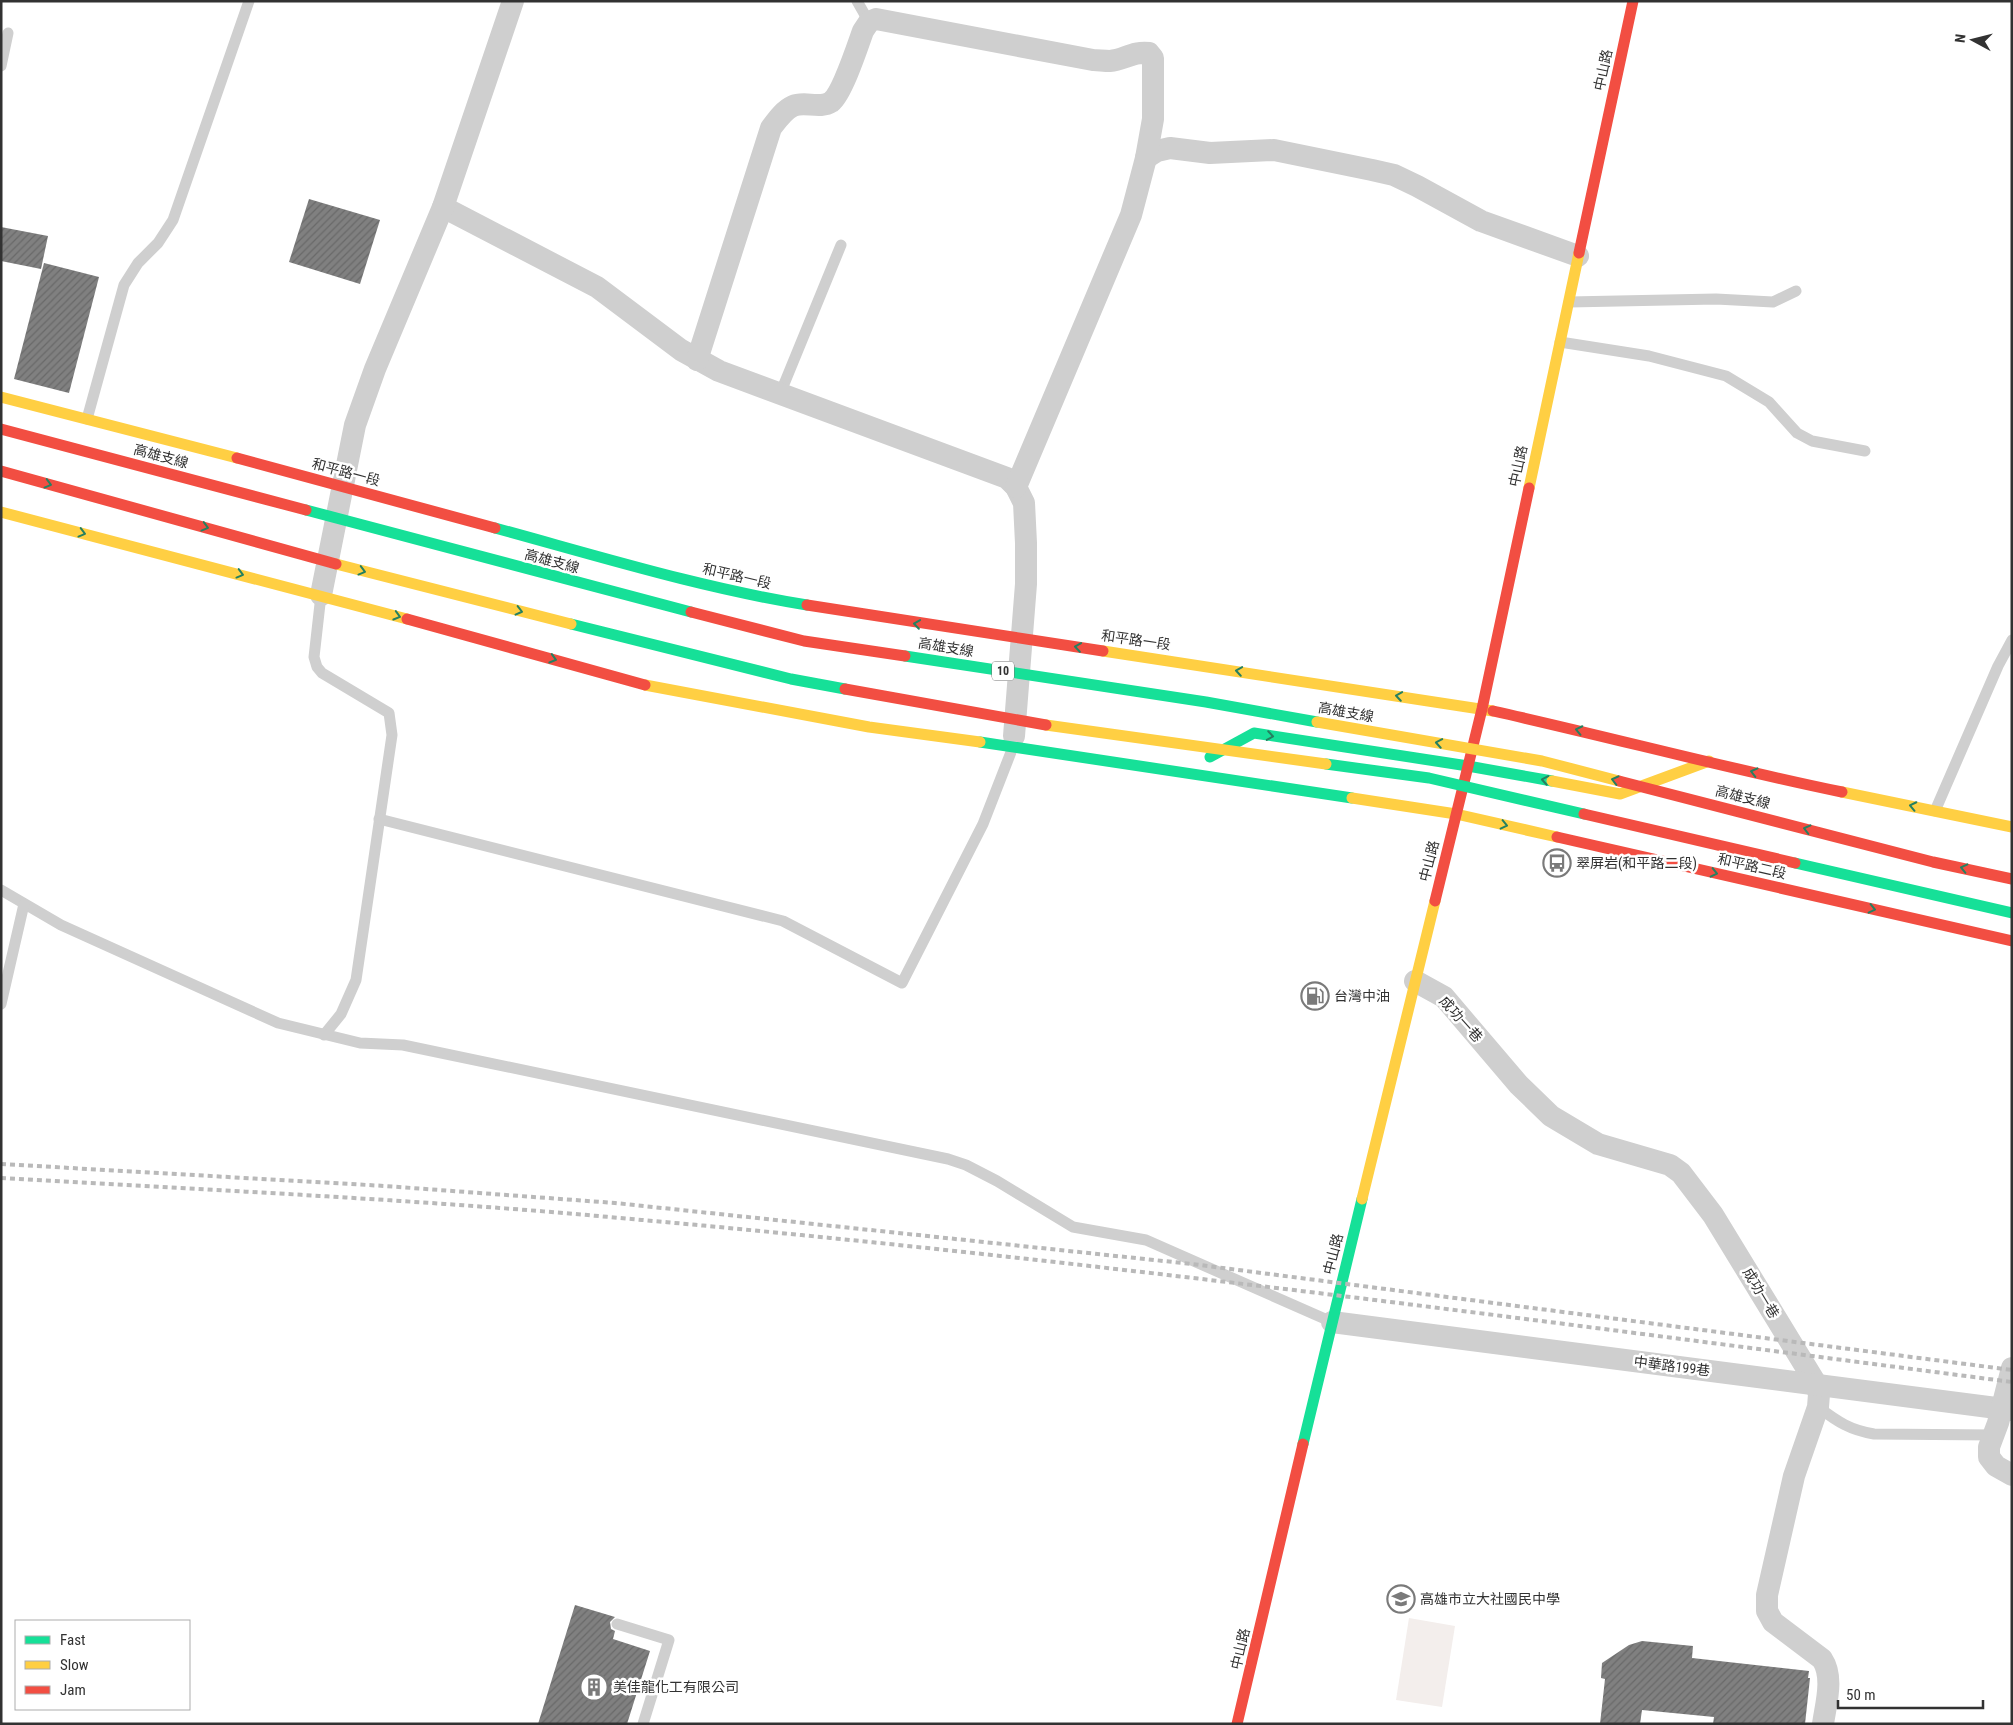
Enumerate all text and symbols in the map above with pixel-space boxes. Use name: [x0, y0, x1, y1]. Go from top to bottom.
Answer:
north arrow: [1948, 15, 1998, 65]
text: N: [1952, 33, 1969, 44]
street label: 中山路: [1591, 48, 1615, 92]
street label: 高雄支線: [132, 441, 190, 471]
street label: 中山路: [1506, 444, 1530, 488]
street label: 和平路一段: [310, 455, 382, 489]
one-way arrow: [44, 479, 52, 489]
one-way arrow: [200, 522, 208, 532]
one-way arrow: [78, 527, 87, 538]
street label: 高雄支線: [523, 546, 581, 576]
street label: 和平路一段: [701, 560, 773, 592]
one-way arrow: [357, 565, 365, 575]
one-way arrow: [235, 568, 244, 579]
one-way arrow: [515, 605, 523, 615]
one-way arrow: [392, 610, 401, 621]
one-way arrow: [913, 619, 922, 629]
street label: 和平路一段: [1100, 627, 1172, 653]
street label: 高雄支線: [917, 635, 975, 659]
one-way arrow: [1074, 643, 1082, 653]
one-way arrow: [548, 654, 557, 664]
road number: 10: [992, 661, 1014, 680]
one-way arrow: [1234, 666, 1242, 677]
one-way arrow: [1395, 692, 1404, 702]
street label: 高雄支線: [1317, 699, 1375, 725]
one-way arrow: [1574, 725, 1583, 736]
one-way arrow: [1266, 730, 1275, 740]
one-way arrow: [1435, 739, 1444, 749]
one-way arrow: [1749, 767, 1758, 778]
one-way arrow: [1541, 775, 1549, 785]
one-way arrow: [1611, 775, 1620, 786]
street label: 高雄支線: [1714, 782, 1772, 812]
one-way arrow: [1908, 802, 1917, 812]
one-way arrow: [1500, 819, 1508, 829]
one-way arrow: [1802, 824, 1811, 835]
street label: 中山路: [1416, 839, 1442, 883]
bus stop icon: 翠屏岩(和平路二段): [1542, 848, 1572, 878]
street label: 和平路二段: [1716, 850, 1788, 882]
place label: 翠屏岩(和平路二段): [1576, 855, 1697, 872]
one-way arrow: [1960, 863, 1969, 874]
one-way arrow: [1709, 867, 1718, 877]
one-way arrow: [1868, 903, 1876, 914]
fuel station icon: 台灣中油: [1300, 981, 1330, 1011]
place label: 台灣中油: [1334, 988, 1390, 1004]
street label: 成功一巷: [1436, 993, 1486, 1045]
street label: 中山路: [1320, 1232, 1346, 1276]
street label: 成功一巷: [1740, 1265, 1782, 1321]
street label: 中華路199巷: [1633, 1353, 1711, 1379]
school or university icon: 高雄市立大社國民中學: [1386, 1584, 1416, 1614]
place label: 高雄市立大社國民中學: [1420, 1591, 1560, 1607]
legend: [15, 1620, 190, 1710]
street label: 中山路: [1227, 1627, 1253, 1671]
text: Fast: [60, 1631, 85, 1649]
text: Slow: [60, 1656, 89, 1674]
building icon: 美佳龍化工有限公司: [579, 1672, 609, 1702]
scale bar: [1838, 1678, 1983, 1710]
place label: 美佳龍化工有限公司: [613, 1679, 739, 1695]
text: Jam: [60, 1681, 86, 1699]
text: 50 m: [1846, 1686, 1876, 1704]

